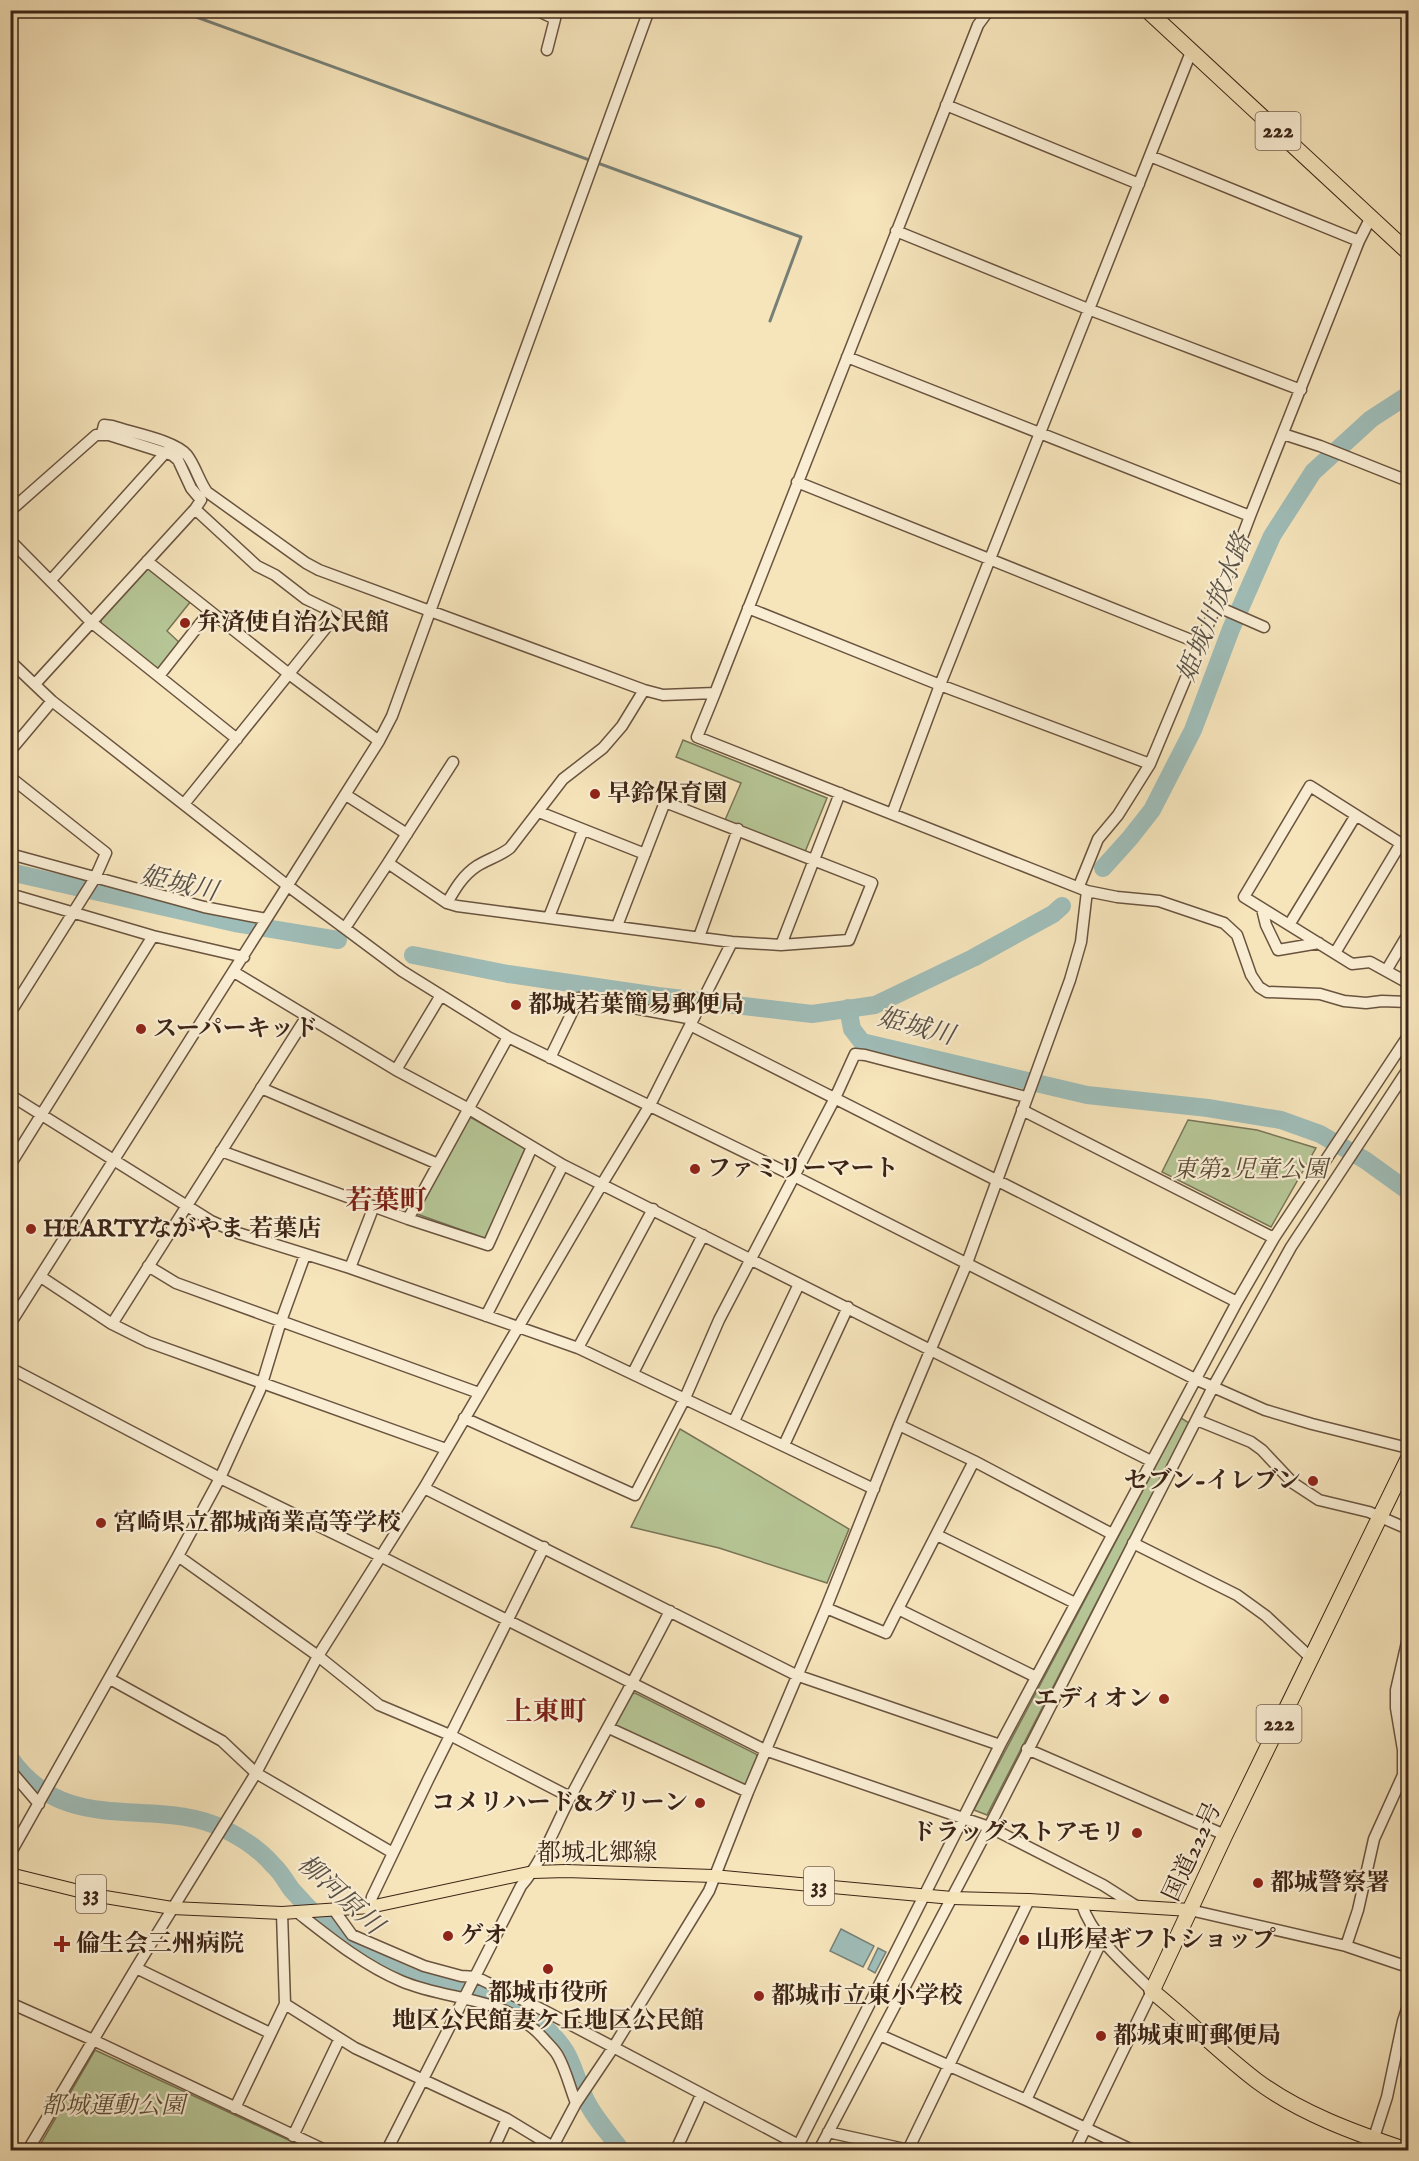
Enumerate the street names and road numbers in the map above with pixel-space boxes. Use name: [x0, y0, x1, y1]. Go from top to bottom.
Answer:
road number: 222: [1256, 112, 1300, 150]
road number: 222: [1256, 1705, 1302, 1743]
street label: 国道222号: [1157, 1798, 1229, 1906]
street label: 都城北郷線: [537, 1838, 657, 1869]
road number: 33: [804, 1867, 834, 1905]
road number: 33: [76, 1875, 106, 1913]

